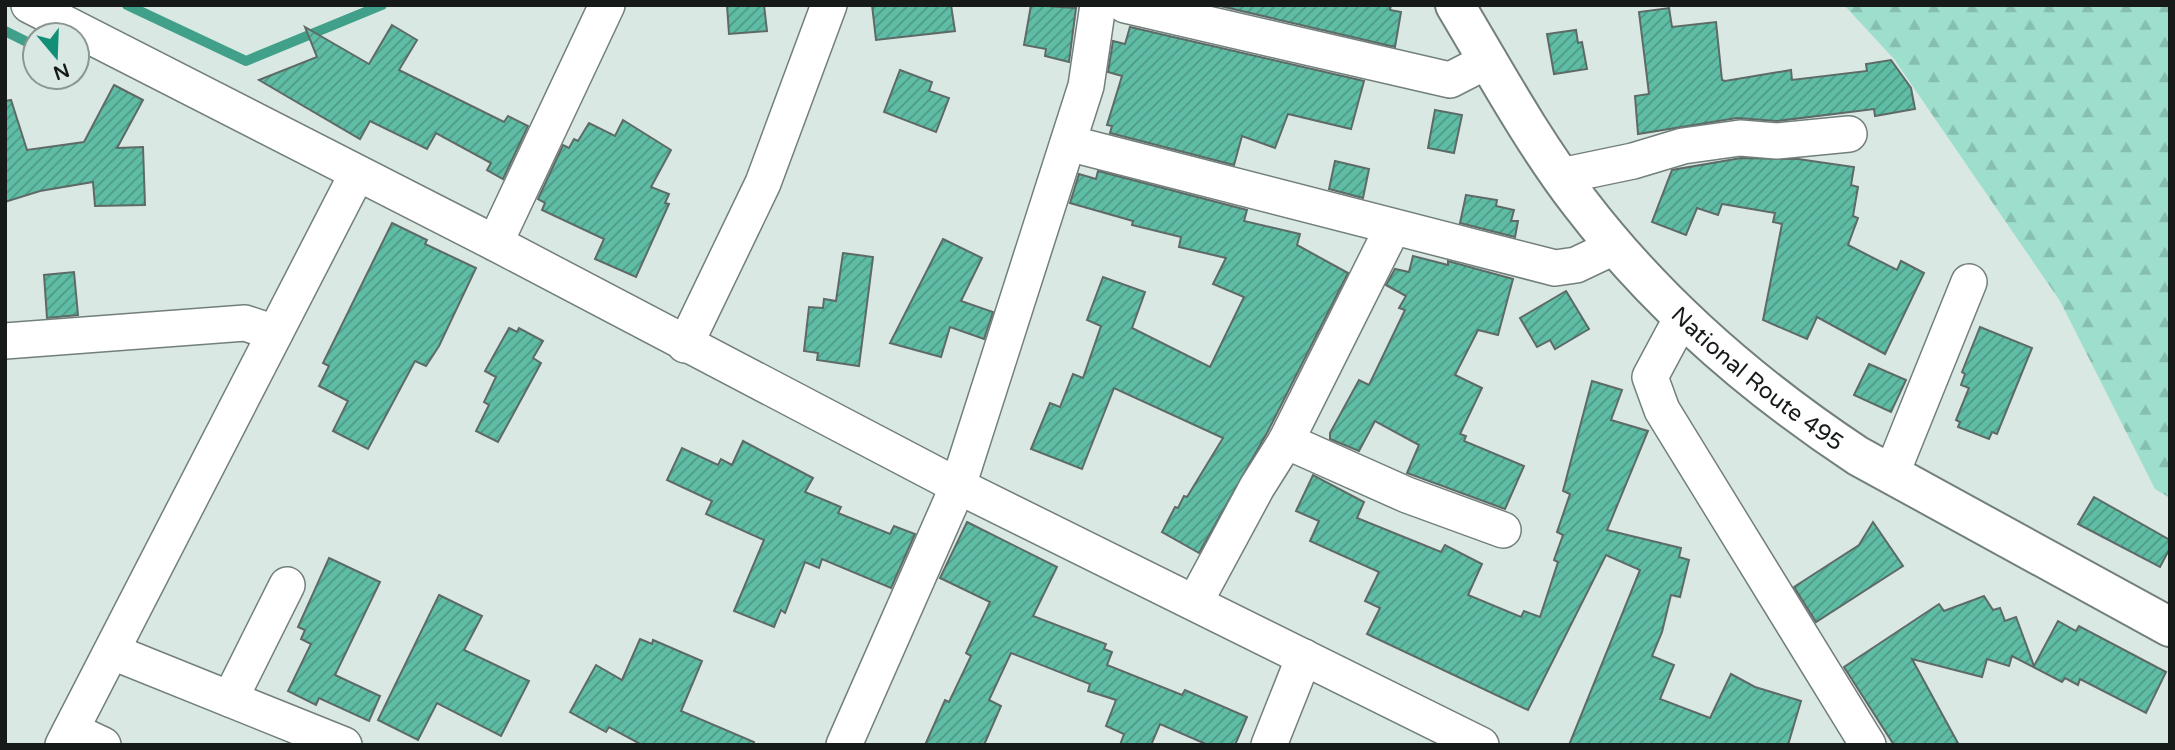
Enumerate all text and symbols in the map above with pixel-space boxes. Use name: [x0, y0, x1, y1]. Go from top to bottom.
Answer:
north arrow: [21, 21, 91, 91]
text: N: [50, 58, 72, 84]
street label: National Route 495: [1665, 301, 1849, 457]

